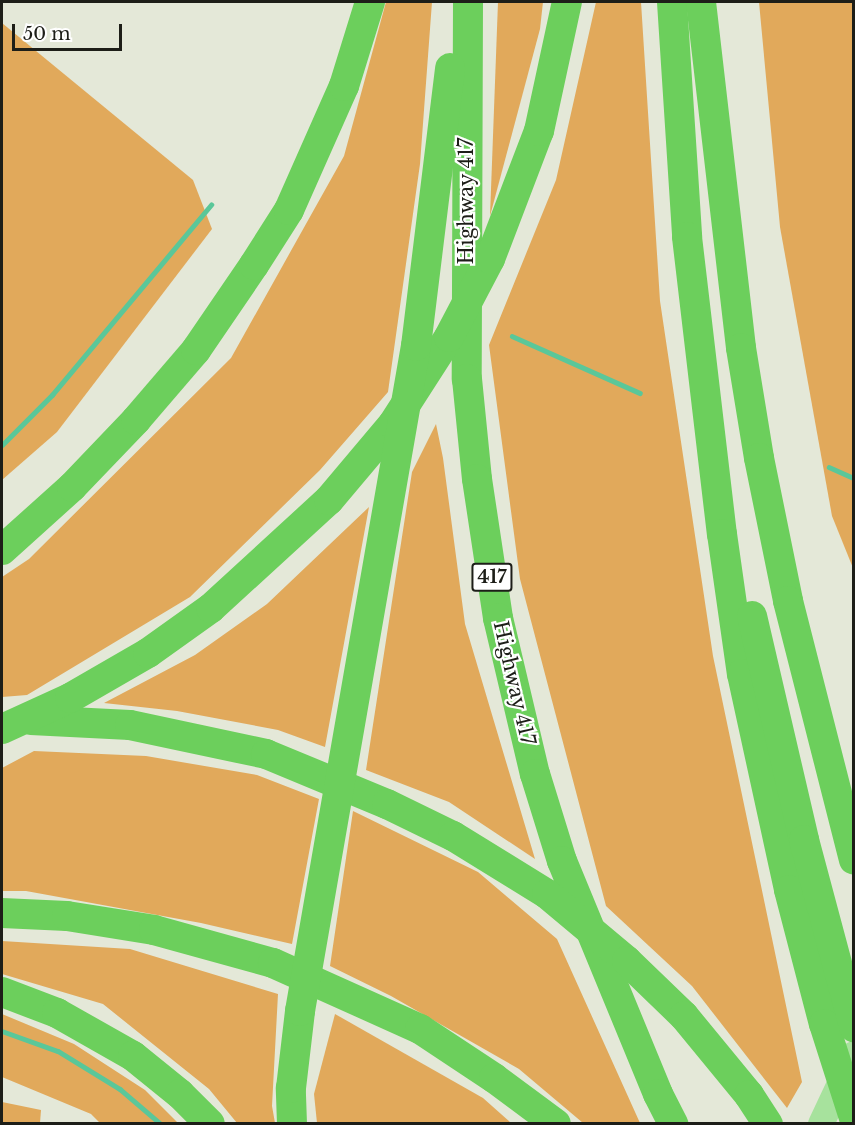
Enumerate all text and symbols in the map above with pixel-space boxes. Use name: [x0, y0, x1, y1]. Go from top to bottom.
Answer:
scale bar: [15, 12, 124, 50]
text: 50 m: [23, 23, 71, 45]
street label: Highway 417: [454, 137, 478, 265]
road number: 417: [471, 562, 513, 592]
street label: Highway 417: [488, 618, 540, 748]

